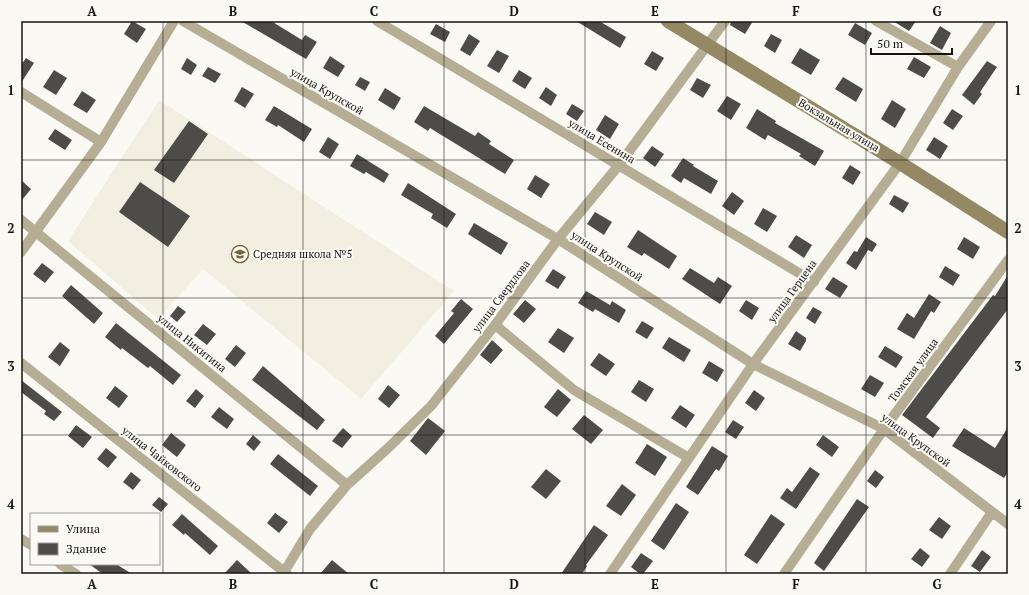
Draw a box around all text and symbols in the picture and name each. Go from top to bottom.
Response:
text: A [87,2,97,20]
text: B [229,2,237,20]
text: C [370,2,378,20]
text: D [509,2,519,20]
text: E [651,2,659,20]
text: F [792,2,800,20]
text: G [932,2,942,20]
scale bar [871,30,952,56]
text: 50 m [877,36,904,51]
street label: улица Крупской [287,64,366,118]
text: 1 [7,81,15,99]
text: 1 [1014,81,1022,99]
street label: Вокзальная улица [796,95,883,155]
street label: улица Есенина [565,115,638,167]
text: 2 [7,219,15,237]
text: 2 [1014,219,1022,237]
street label: улица Крупской [568,227,646,284]
school or university icon: Средняя школа №5 [230,244,250,264]
place label: Средняя школа №5 [253,247,352,261]
street label: улица Герцена [764,256,820,326]
street label: улица Свердлова [469,257,533,336]
street label: улица Никитина [154,310,230,375]
street label: Томская улица [885,335,941,405]
text: 3 [7,357,15,375]
text: 3 [1014,357,1022,375]
street label: улица Крупской [878,410,954,470]
street label: улица Чайковского [118,423,205,495]
text: 4 [7,495,15,513]
text: 4 [1014,495,1022,513]
legend [30,513,160,565]
text: Улица [66,521,100,536]
text: Здание [66,541,106,556]
text: A [87,575,97,593]
text: B [229,575,237,593]
text: C [370,575,378,593]
text: D [509,575,519,593]
text: E [651,575,659,593]
text: F [792,575,800,593]
text: G [932,575,942,593]

